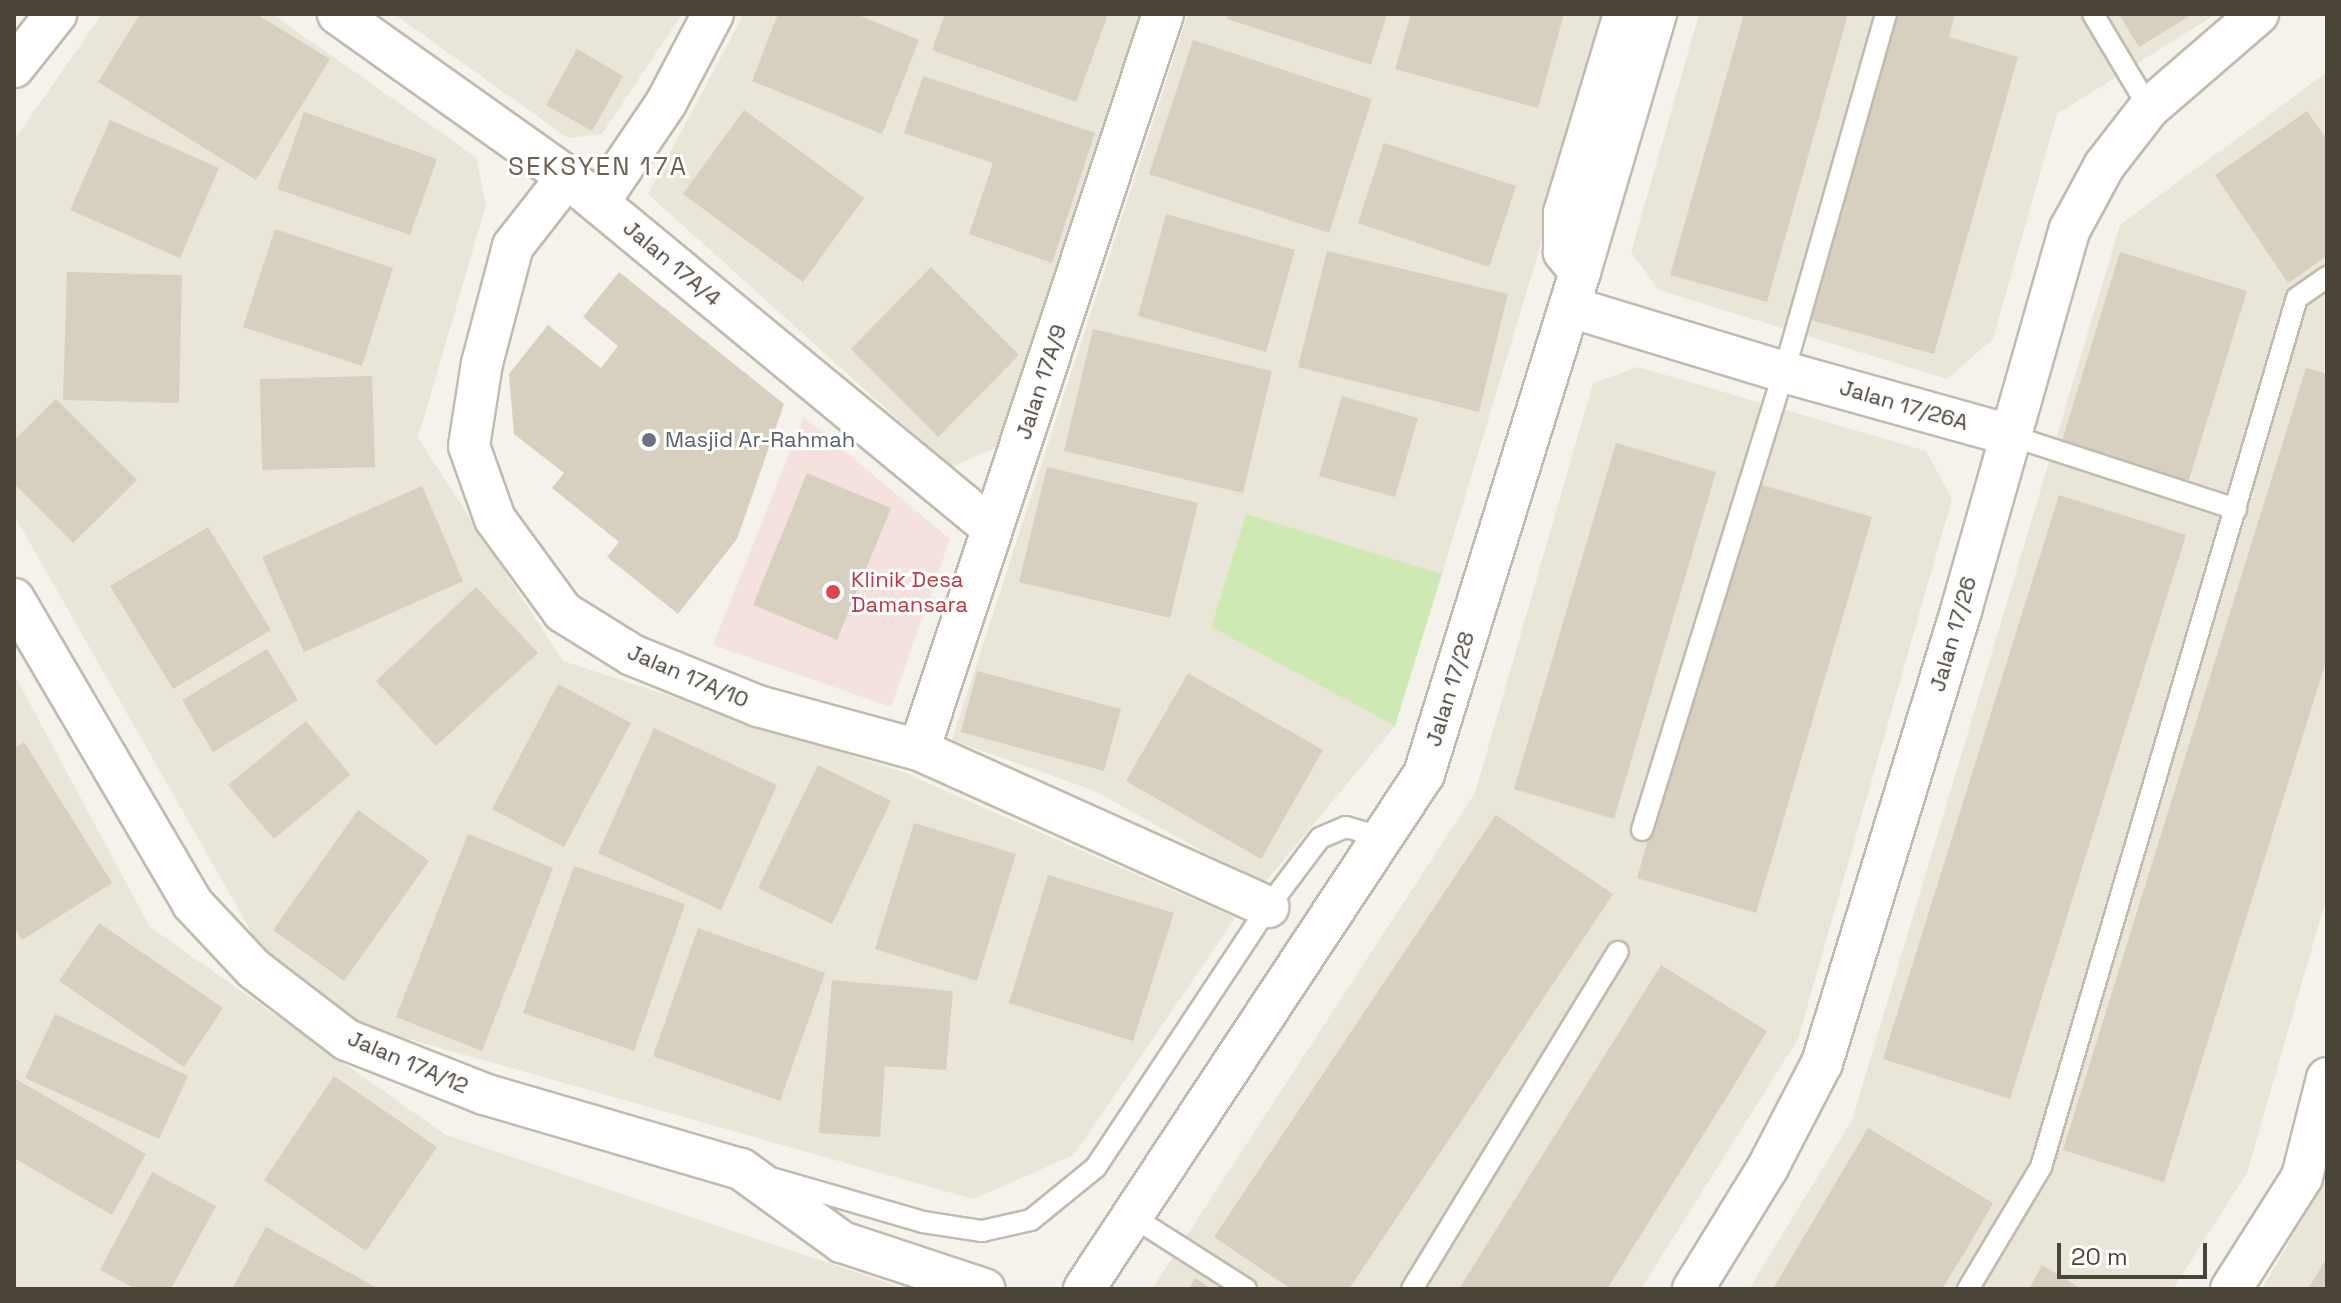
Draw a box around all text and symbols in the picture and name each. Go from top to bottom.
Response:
district label: SEKSYEN 17A [508,151,688,183]
street label: Jalan 17A/4 [618,214,726,312]
street label: Jalan 17A/9 [1010,321,1072,443]
street label: Jalan 17/26A [1837,374,1971,436]
place label: Masjid Ar-Rahmah [665,427,856,453]
marker: Masjid Ar-Rahmah [640,431,658,449]
place label: Klinik Desa Damansara [851,566,968,618]
street label: Jalan 17/26 [1924,573,1982,695]
marker: Klinik Desa Damansara [822,581,844,603]
street label: Jalan 17/28 [1420,628,1480,750]
street label: Jalan 17A/10 [623,639,753,713]
street label: Jalan 17A/12 [344,1025,472,1099]
scale bar [2061,1227,2211,1277]
text: 20 m [2071,1241,2128,1272]

